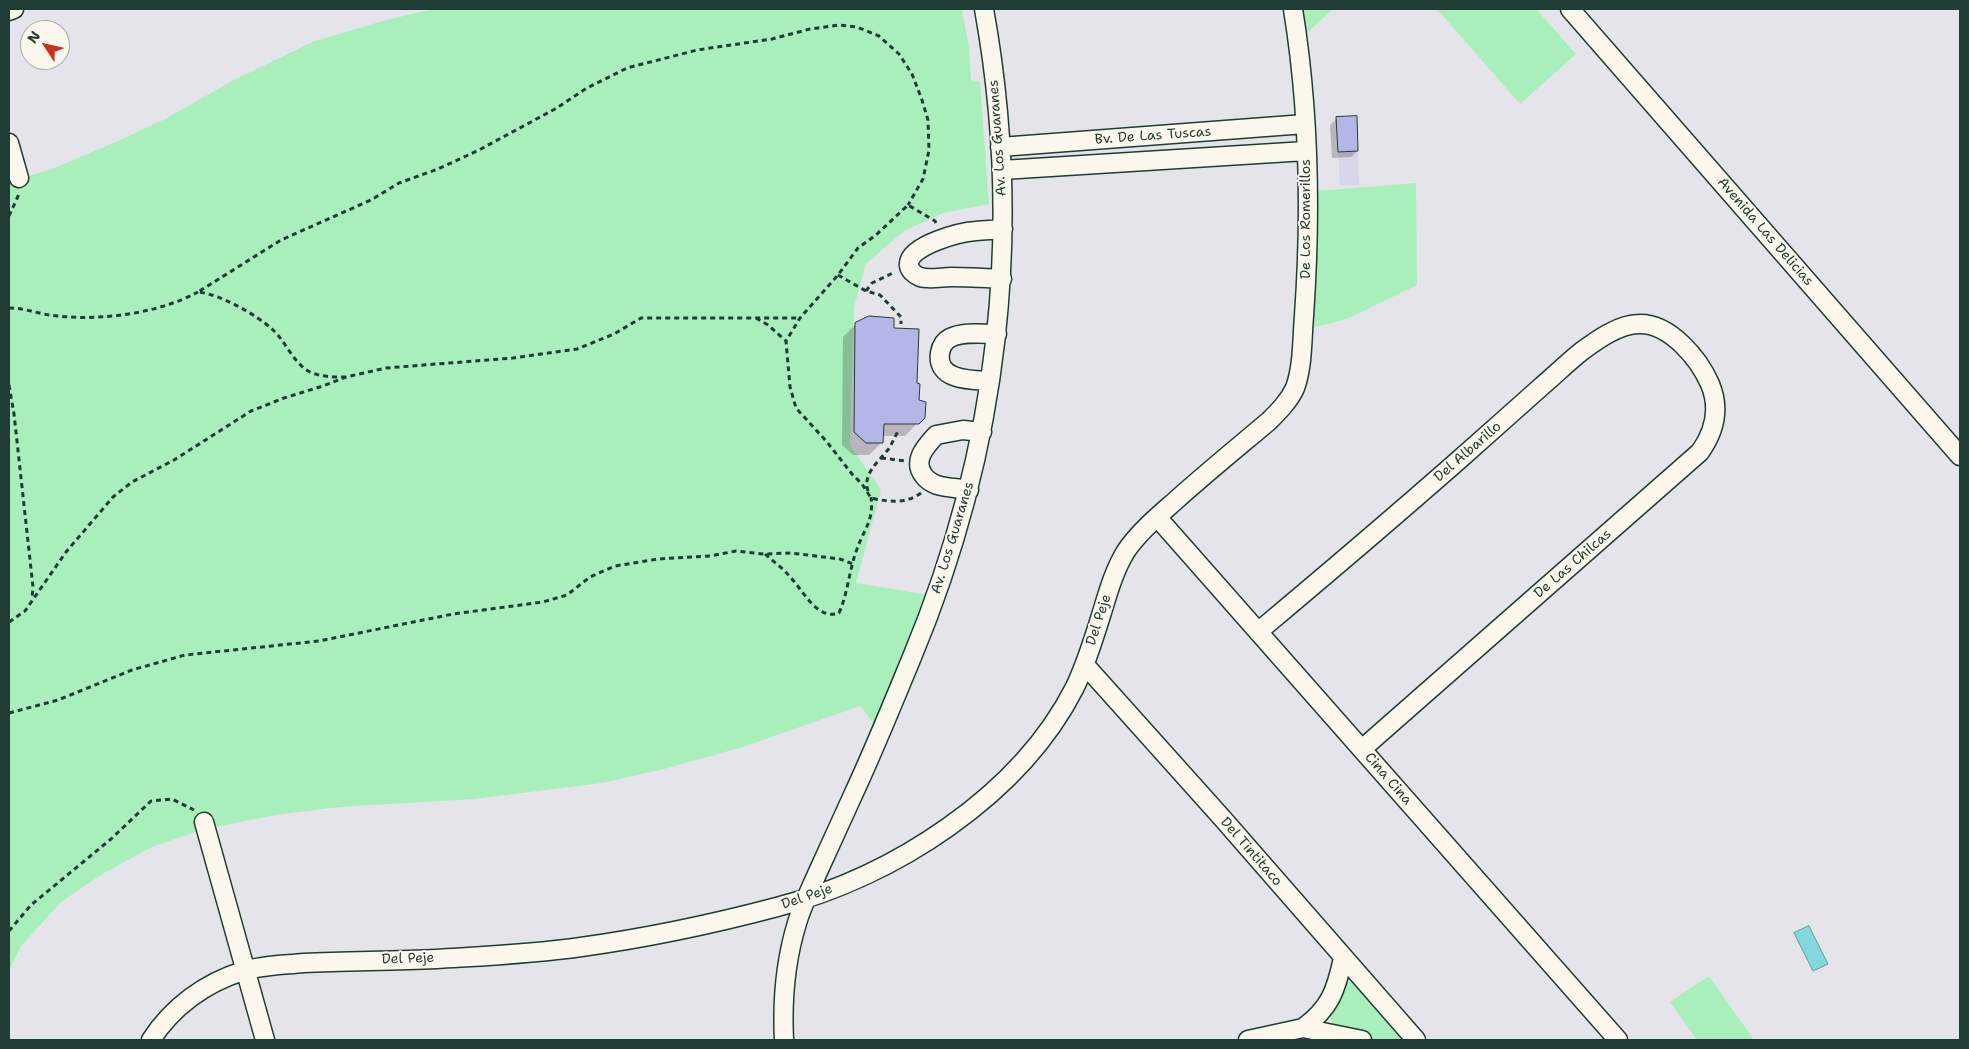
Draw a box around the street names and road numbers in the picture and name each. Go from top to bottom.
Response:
street label: Av. Los Guaranes [986,79,1010,197]
street label: Bv. De Las Tuscas [1094,124,1212,148]
street label: De Los Romerillos [1298,159,1314,279]
street label: Avenida Las Delicias [1713,174,1817,290]
street label: Del Albarillo [1431,418,1505,486]
street label: Av. Los Guaranes [928,480,978,596]
street label: De Las Chilcas [1531,526,1615,602]
street label: Del Peje [1083,592,1115,648]
street label: Cina Cina [1361,749,1415,809]
street label: Del Tintitaco [1217,814,1285,890]
street label: Del Peje [779,880,835,914]
street label: Del Peje [381,950,435,968]

